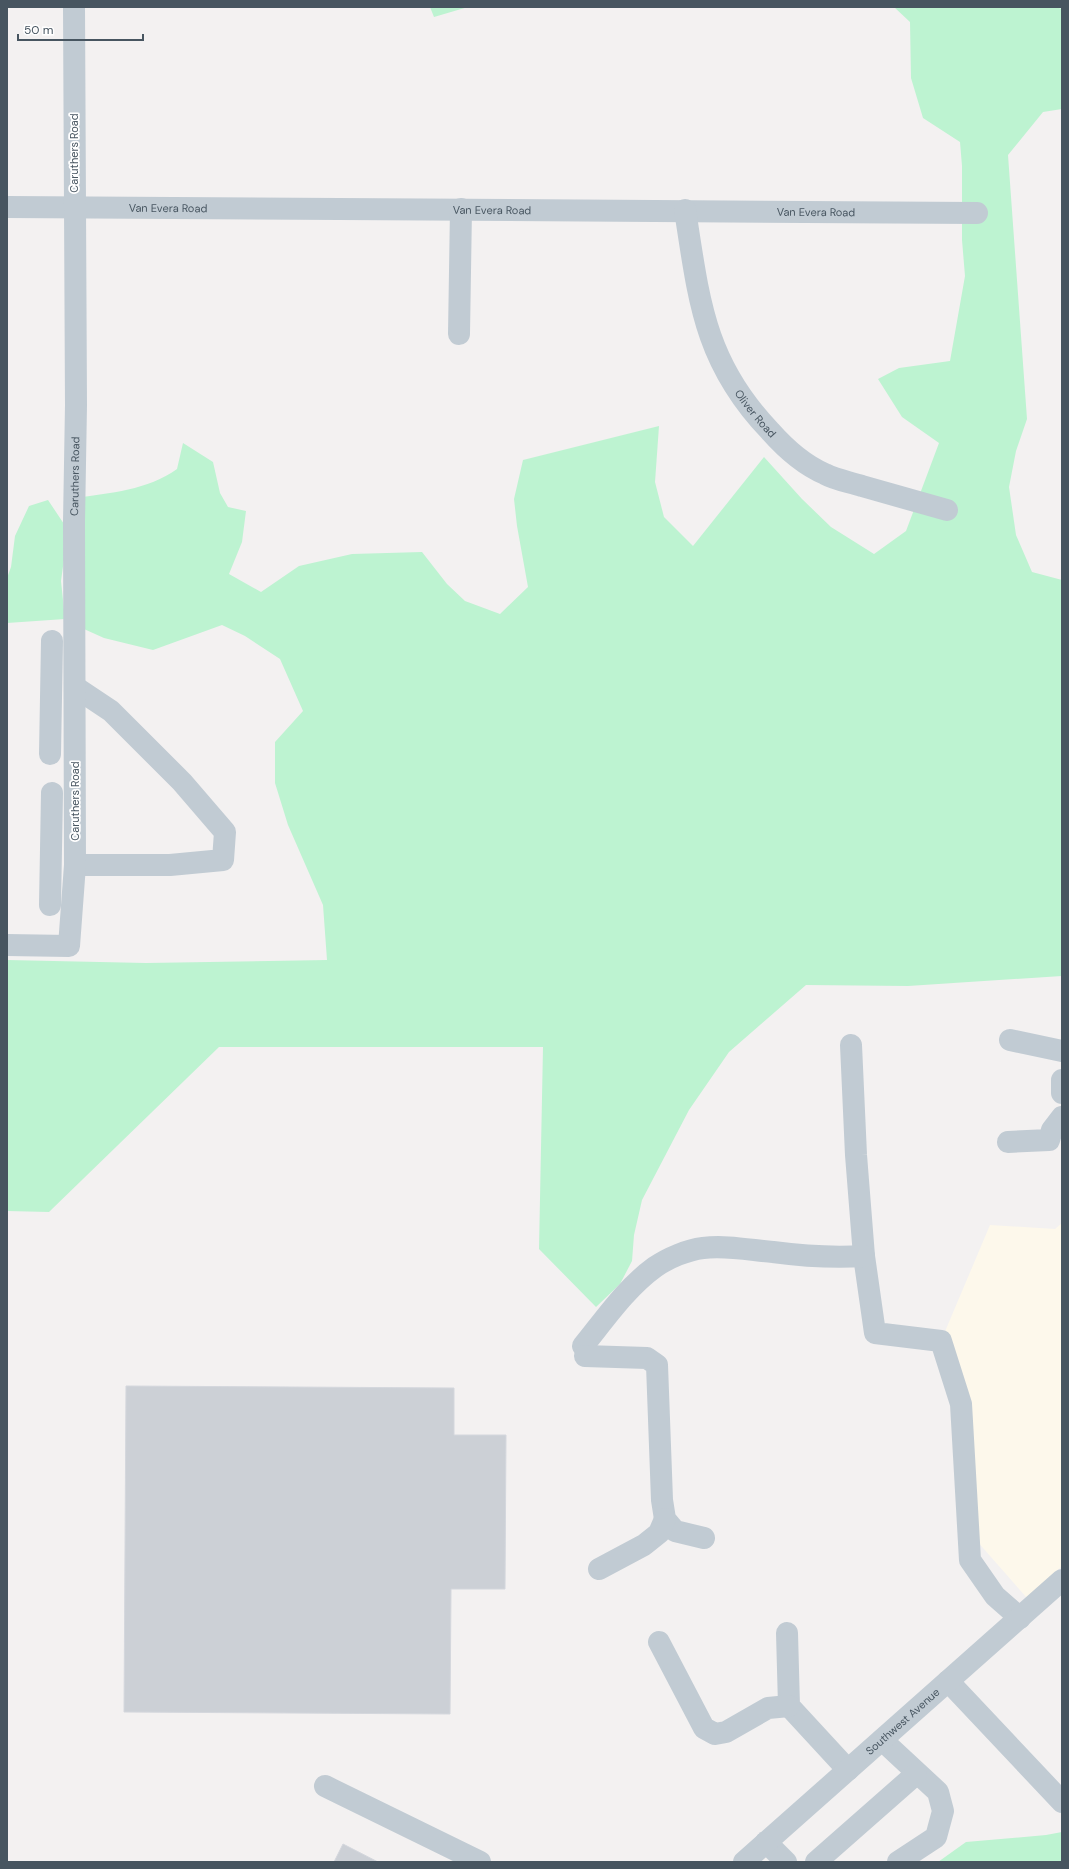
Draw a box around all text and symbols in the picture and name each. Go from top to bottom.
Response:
scale bar [18,16,143,42]
text: 50 m [24,22,53,38]
street label: Caruthers Road [67,113,81,193]
street label: Van Evera Road [129,201,207,215]
street label: Van Evera Road [453,203,531,217]
street label: Van Evera Road [777,205,855,219]
street label: Oliver Road [732,387,779,440]
street label: Caruthers Road [67,436,82,516]
street label: Caruthers Road [68,761,82,841]
street label: Southwest Avenue [863,1685,943,1758]

